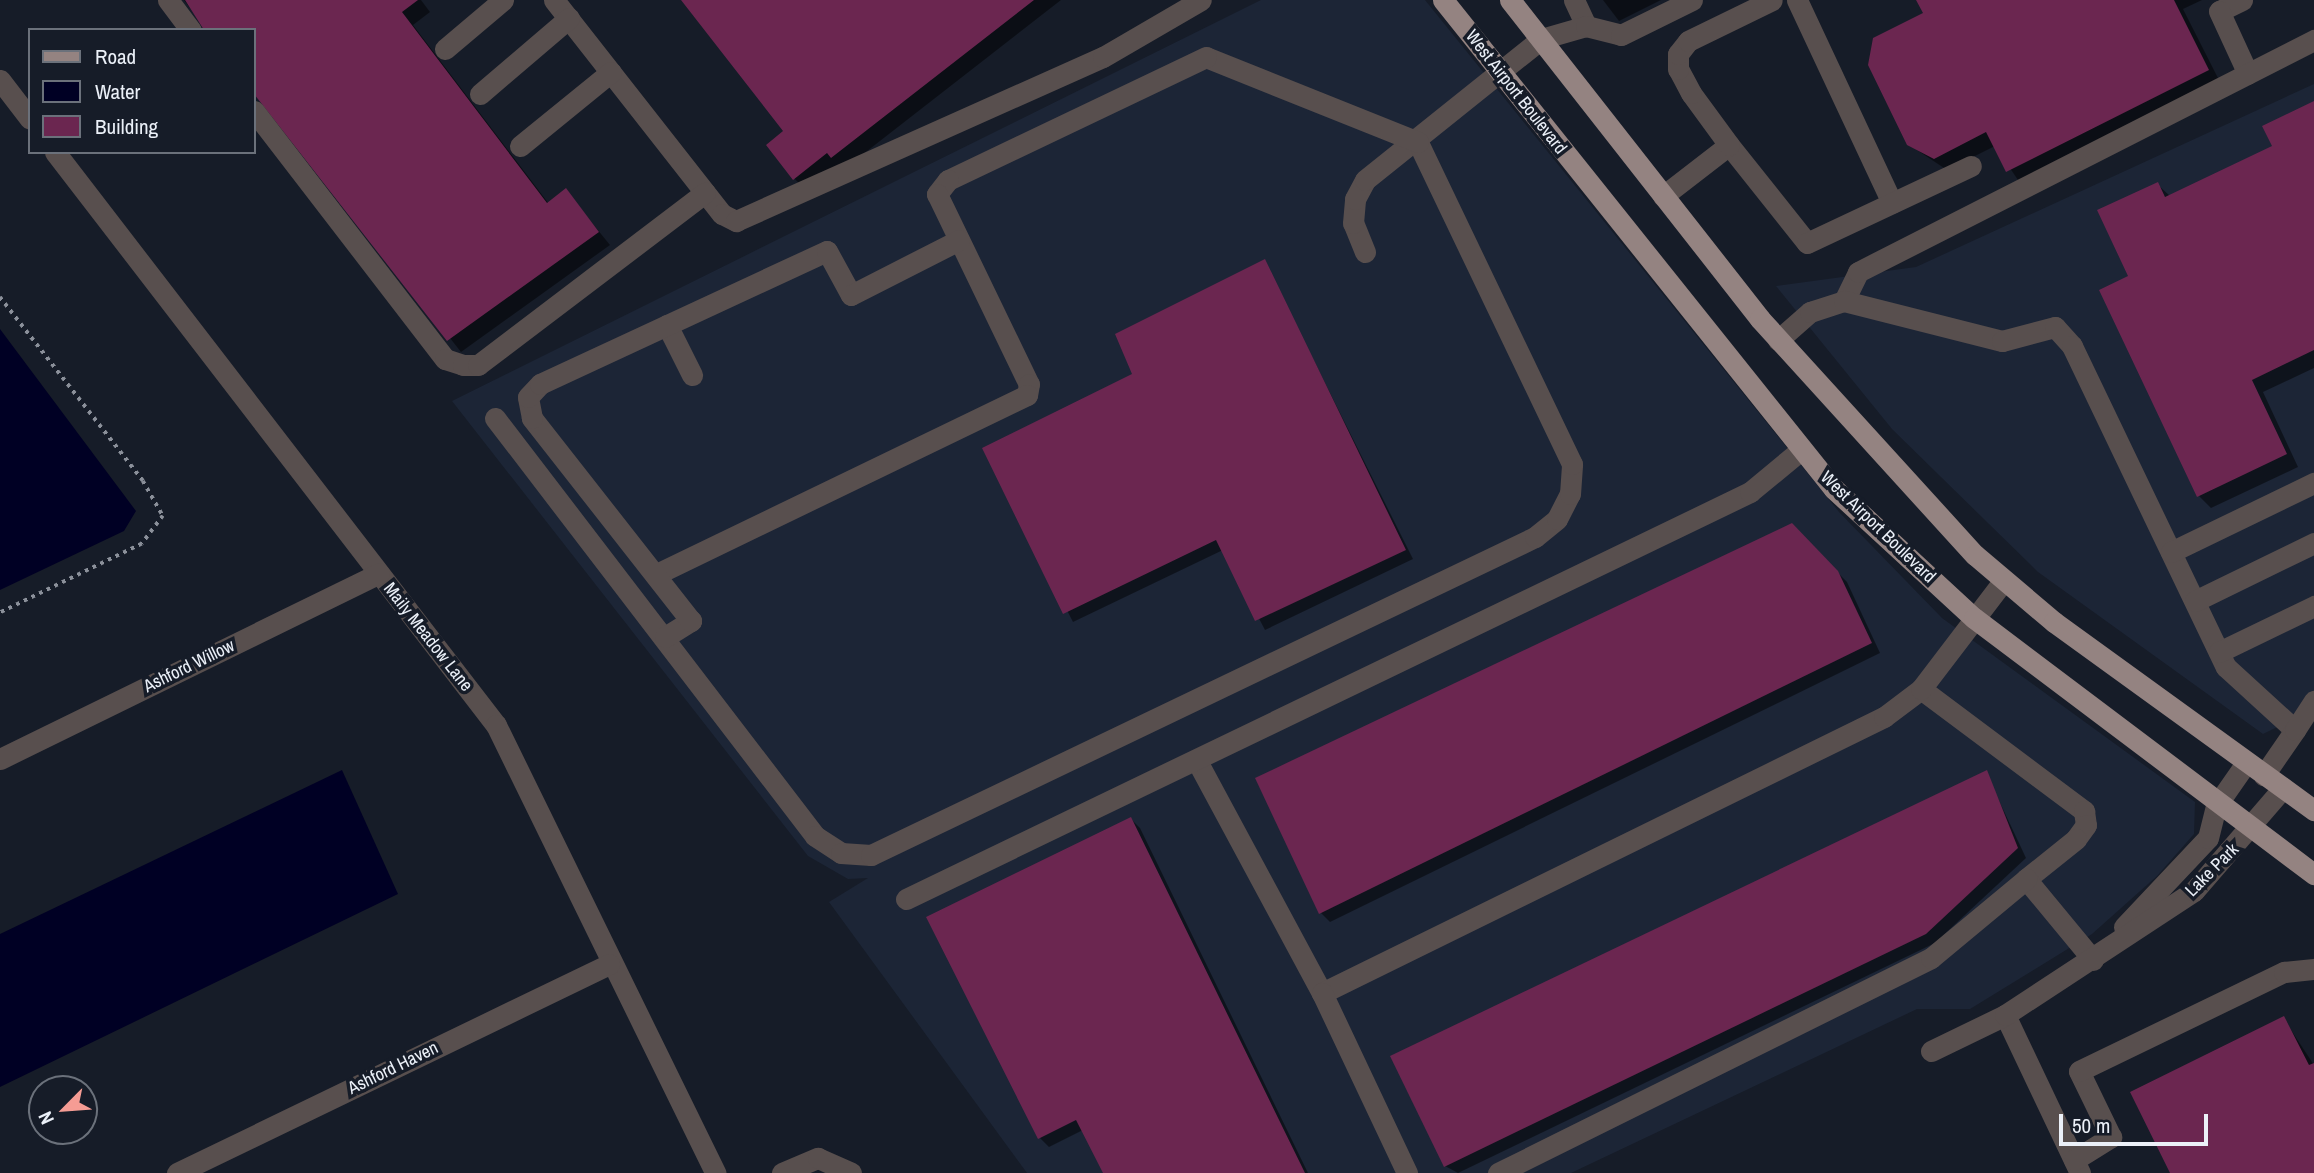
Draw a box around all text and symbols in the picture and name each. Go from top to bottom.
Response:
street label: West Airport Boulevard [1461,25,1571,159]
legend [28,28,256,154]
text: Road [95,42,136,71]
text: Water [95,77,140,106]
text: Building [95,112,158,141]
street label: West Airport Boulevard [1816,466,1940,588]
street label: Maily Meadow Lane [379,578,477,696]
street label: Ashford Willow [140,635,238,697]
street label: Lake Park [2181,839,2243,901]
street label: Ashford Haven [344,1037,442,1099]
north arrow [28,1075,98,1145]
scale bar [2062,1100,2211,1144]
text: N [32,1107,60,1129]
text: 50 m [2072,1111,2110,1140]

